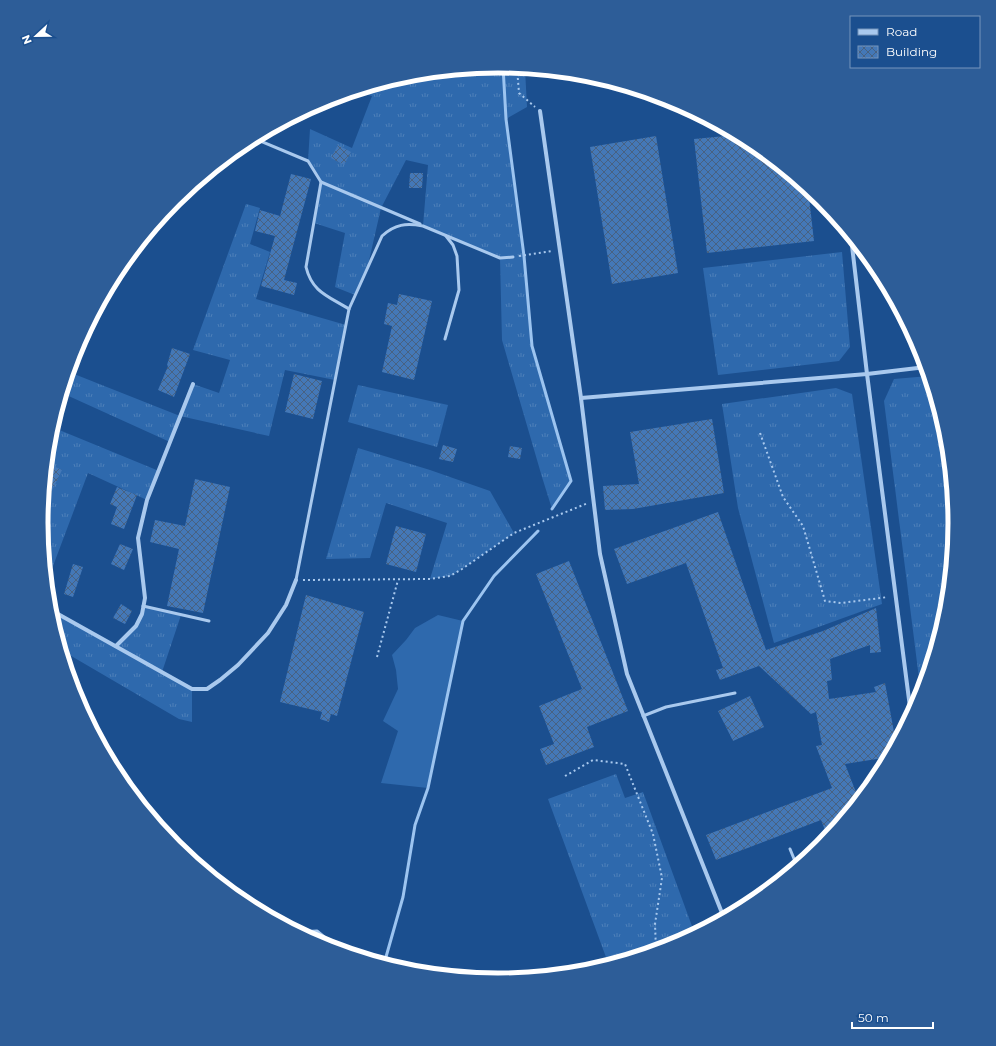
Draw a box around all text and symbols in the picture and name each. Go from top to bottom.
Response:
north arrow [16,16,56,56]
legend [850,16,980,68]
text: Road [886,24,917,39]
text: N [19,33,35,46]
text: Building [886,44,937,59]
scale bar [852,1004,933,1030]
text: 50 m [858,1010,889,1025]

